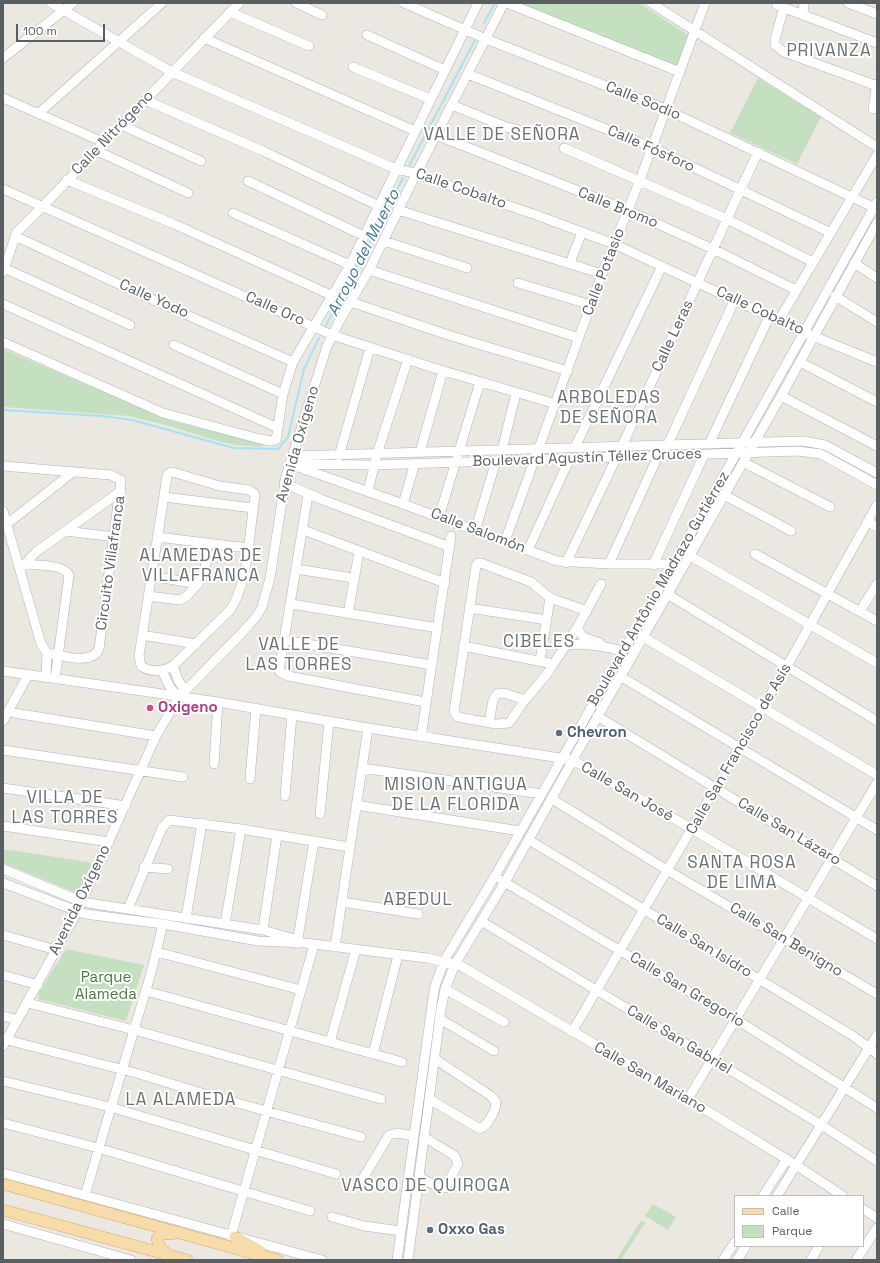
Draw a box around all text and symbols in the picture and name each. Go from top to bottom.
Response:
scale bar [18,16,107,42]
text: 100 m [23,23,57,39]
district label: PRIVANZA [786,41,872,61]
street label: Calle Sodio [603,78,683,124]
street label: Calle Nitrógeno [68,87,158,179]
street label: Calle Fósforo [605,122,697,176]
district label: VALLE DE SEÑORA [423,125,581,145]
street label: Calle Cobalto [413,165,509,213]
street label: Calle Bromo [575,184,661,232]
water label: Arroyo del Muerto [324,187,404,319]
street label: Calle Potasio [579,226,629,318]
street label: Calle Yodo [116,276,192,322]
street label: Calle Cobalto [713,283,807,339]
street label: Calle Oro [243,288,307,330]
street label: Calle Leras [649,297,697,375]
street label: Avenida Oxígeno [273,384,323,504]
district label: ARBOLEDAS DE SEÑORA [557,388,661,428]
street label: Boulevard Agustín Téllez Cruces [472,445,702,471]
street label: Boulevard Antônio Madrazo Gutiérrez [584,468,734,710]
street label: Circuito Villafranca [93,494,129,632]
street label: Calle Salomón [428,505,528,557]
district label: ALAMEDAS DE VILLAFRANCA [139,546,263,586]
district label: CIBELES [503,632,575,652]
district label: VALLE DE LAS TORRES [245,635,353,675]
street label: Calle San Francisco de Asís [683,660,795,838]
place label: Oxigeno [158,699,218,717]
marker: Oxigeno [145,703,155,713]
place label: Chevron [567,724,627,742]
marker: Chevron [554,728,564,738]
street label: Calle San José [578,758,676,826]
district label: MISION ANTIGUA DE LA FLORIDA [384,775,528,815]
district label: VILLA DE LAS TORRES [11,788,119,828]
street label: Calle San Lázaro [734,794,844,870]
street label: Avenida Oxígeno [46,842,114,958]
district label: SANTA ROSA DE LIMA [687,853,797,893]
district label: ABEDUL [383,890,453,910]
street label: Calle San Benigno [726,899,846,981]
street label: Calle San Isidro [653,910,755,982]
street label: Calle San Gregorio [626,949,748,1031]
park label: Parque Alameda [75,969,137,1004]
street label: Calle San Gabriel [623,1002,735,1078]
street label: Calle San Mariano [590,1038,710,1118]
district label: LA ALAMEDA [125,1090,237,1110]
district label: VASCO DE QUIROGA [341,1176,511,1196]
legend [734,1195,864,1247]
text: Calle [772,1203,800,1219]
place label: Oxxo Gas [438,1221,505,1239]
text: Parque [772,1223,812,1239]
marker: Oxxo Gas [425,1225,435,1235]

